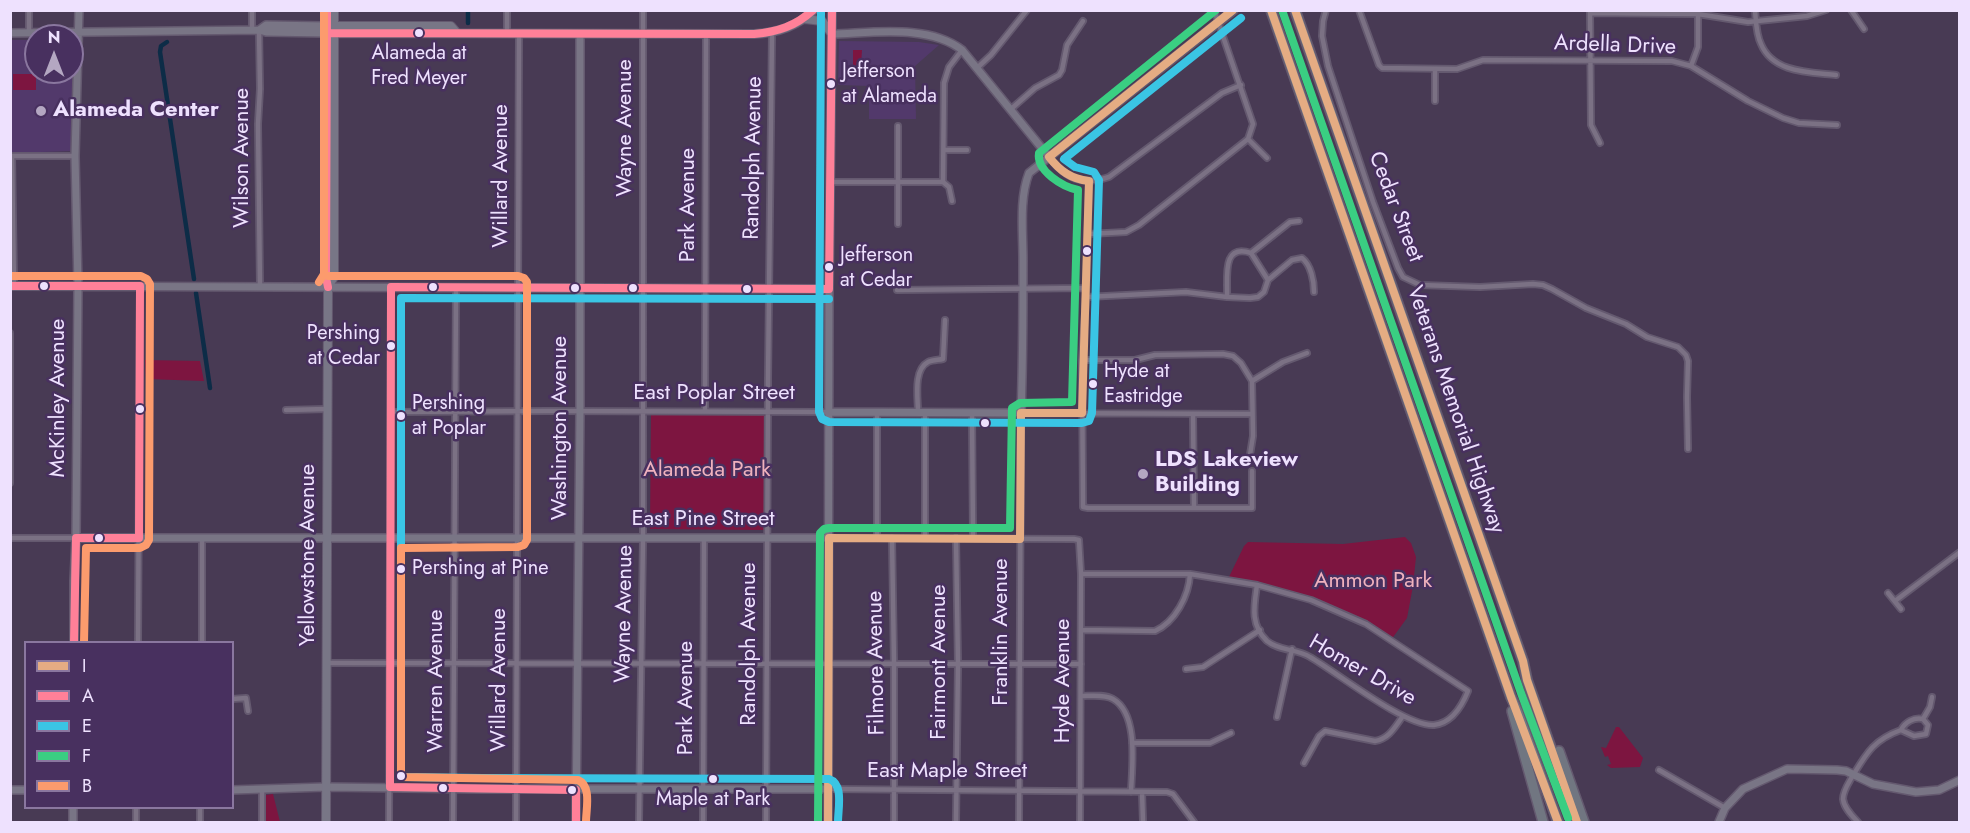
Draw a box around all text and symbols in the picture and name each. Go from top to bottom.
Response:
north arrow [24,24,84,84]
text: N [48,26,60,49]
marker: Alameda at Fred Meyer [413,27,425,39]
street label: Ardella Drive [1554,31,1676,61]
place label: Alameda at Fred Meyer [371,42,467,89]
street label: Wayne Avenue [613,59,639,197]
place label: Jefferson at Alameda [842,60,937,107]
street label: Randolph Avenue [739,76,769,240]
marker: Jefferson at Alameda [825,78,837,90]
street label: Wilson Avenue [230,88,256,228]
place label: Alameda Center [53,98,219,124]
marker: Alameda Center [34,104,48,118]
street label: Willard Avenue [489,104,515,248]
street label: Park Avenue [676,148,702,262]
street label: Cedar Street [1362,148,1428,266]
place label: Jefferson at Cedar [840,244,913,291]
unlabelled marker [1081,245,1093,257]
marker: Jefferson at Cedar [823,261,835,273]
unlabelled marker [38,280,50,292]
unlabelled marker [427,281,439,293]
unlabelled marker [569,282,581,294]
unlabelled marker [627,282,639,294]
unlabelled marker [741,283,753,295]
street label: Veterans Memorial Highway [1400,283,1510,537]
street label: McKinley Avenue [46,319,72,477]
place label: Pershing at Cedar [307,322,380,369]
street label: Washington Avenue [548,336,574,520]
marker: Pershing at Cedar [385,340,397,352]
place label: Hyde at Eastridge [1104,360,1183,407]
marker: Hyde at Eastridge [1087,378,1099,390]
street label: East Poplar Street [633,381,795,407]
place label: Pershing at Poplar [412,392,486,439]
unlabelled marker [134,403,146,415]
marker: Pershing at Poplar [395,410,407,422]
unlabelled marker [979,417,991,429]
place label: LDS Lakeview Building [1155,448,1298,500]
park label: Alameda Park [643,458,771,484]
street label: Yellowstone Avenue [296,464,322,646]
marker: LDS Lakeview Building [1136,467,1150,481]
street label: East Pine Street [631,507,775,533]
unlabelled marker [93,532,105,544]
street label: Wayne Avenue [611,545,639,683]
place label: Pershing at Pine [412,557,549,581]
street label: Franklin Avenue [989,558,1015,706]
street label: Randolph Avenue [737,562,763,726]
marker: Pershing at Pine [395,563,407,575]
park label: Ammon Park [1314,569,1432,595]
street label: Fairmont Avenue [927,584,953,740]
street label: Filmore Avenue [863,590,891,736]
street label: Willard Avenue [487,608,513,752]
street label: Warren Avenue [424,610,450,752]
street label: Hyde Avenue [1051,619,1077,743]
street label: Homer Drive [1304,630,1420,712]
legend [24,641,234,809]
street label: Park Avenue [674,641,700,755]
text: I [82,653,86,679]
text: A [82,683,94,709]
text: E [82,713,92,739]
text: F [82,743,91,769]
street label: East Maple Street [867,759,1027,785]
unlabelled marker [395,770,407,782]
text: B [82,773,92,799]
marker: Maple at Park [707,773,719,785]
unlabelled marker [437,782,449,794]
unlabelled marker [566,784,578,796]
place label: Maple at Park [656,788,770,812]

